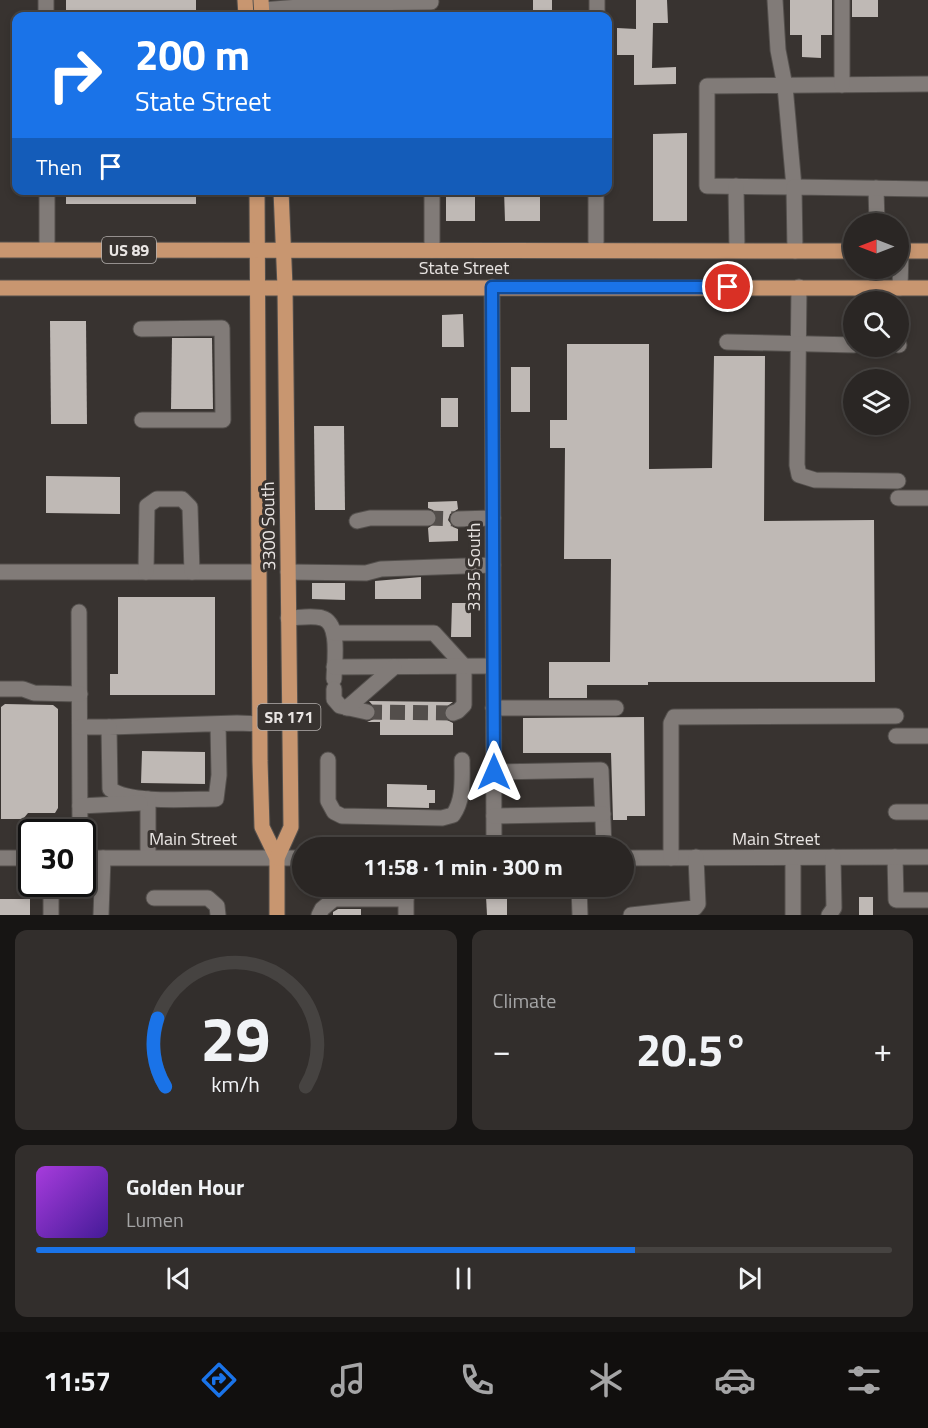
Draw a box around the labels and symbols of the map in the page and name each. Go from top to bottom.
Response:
north arrow [843,213,909,279]
road number: US 89 [102,237,156,263]
street label: State Street [419,254,510,281]
pin [702,261,753,312]
street label: 3300 South [254,481,282,571]
street label: 3335 South [460,522,487,612]
road number: SR 171 [258,704,320,730]
position arrow [462,740,526,804]
speed limit sign: 30 [18,819,96,897]
street label: Main Street [149,825,238,852]
street label: Main Street [732,825,821,852]

